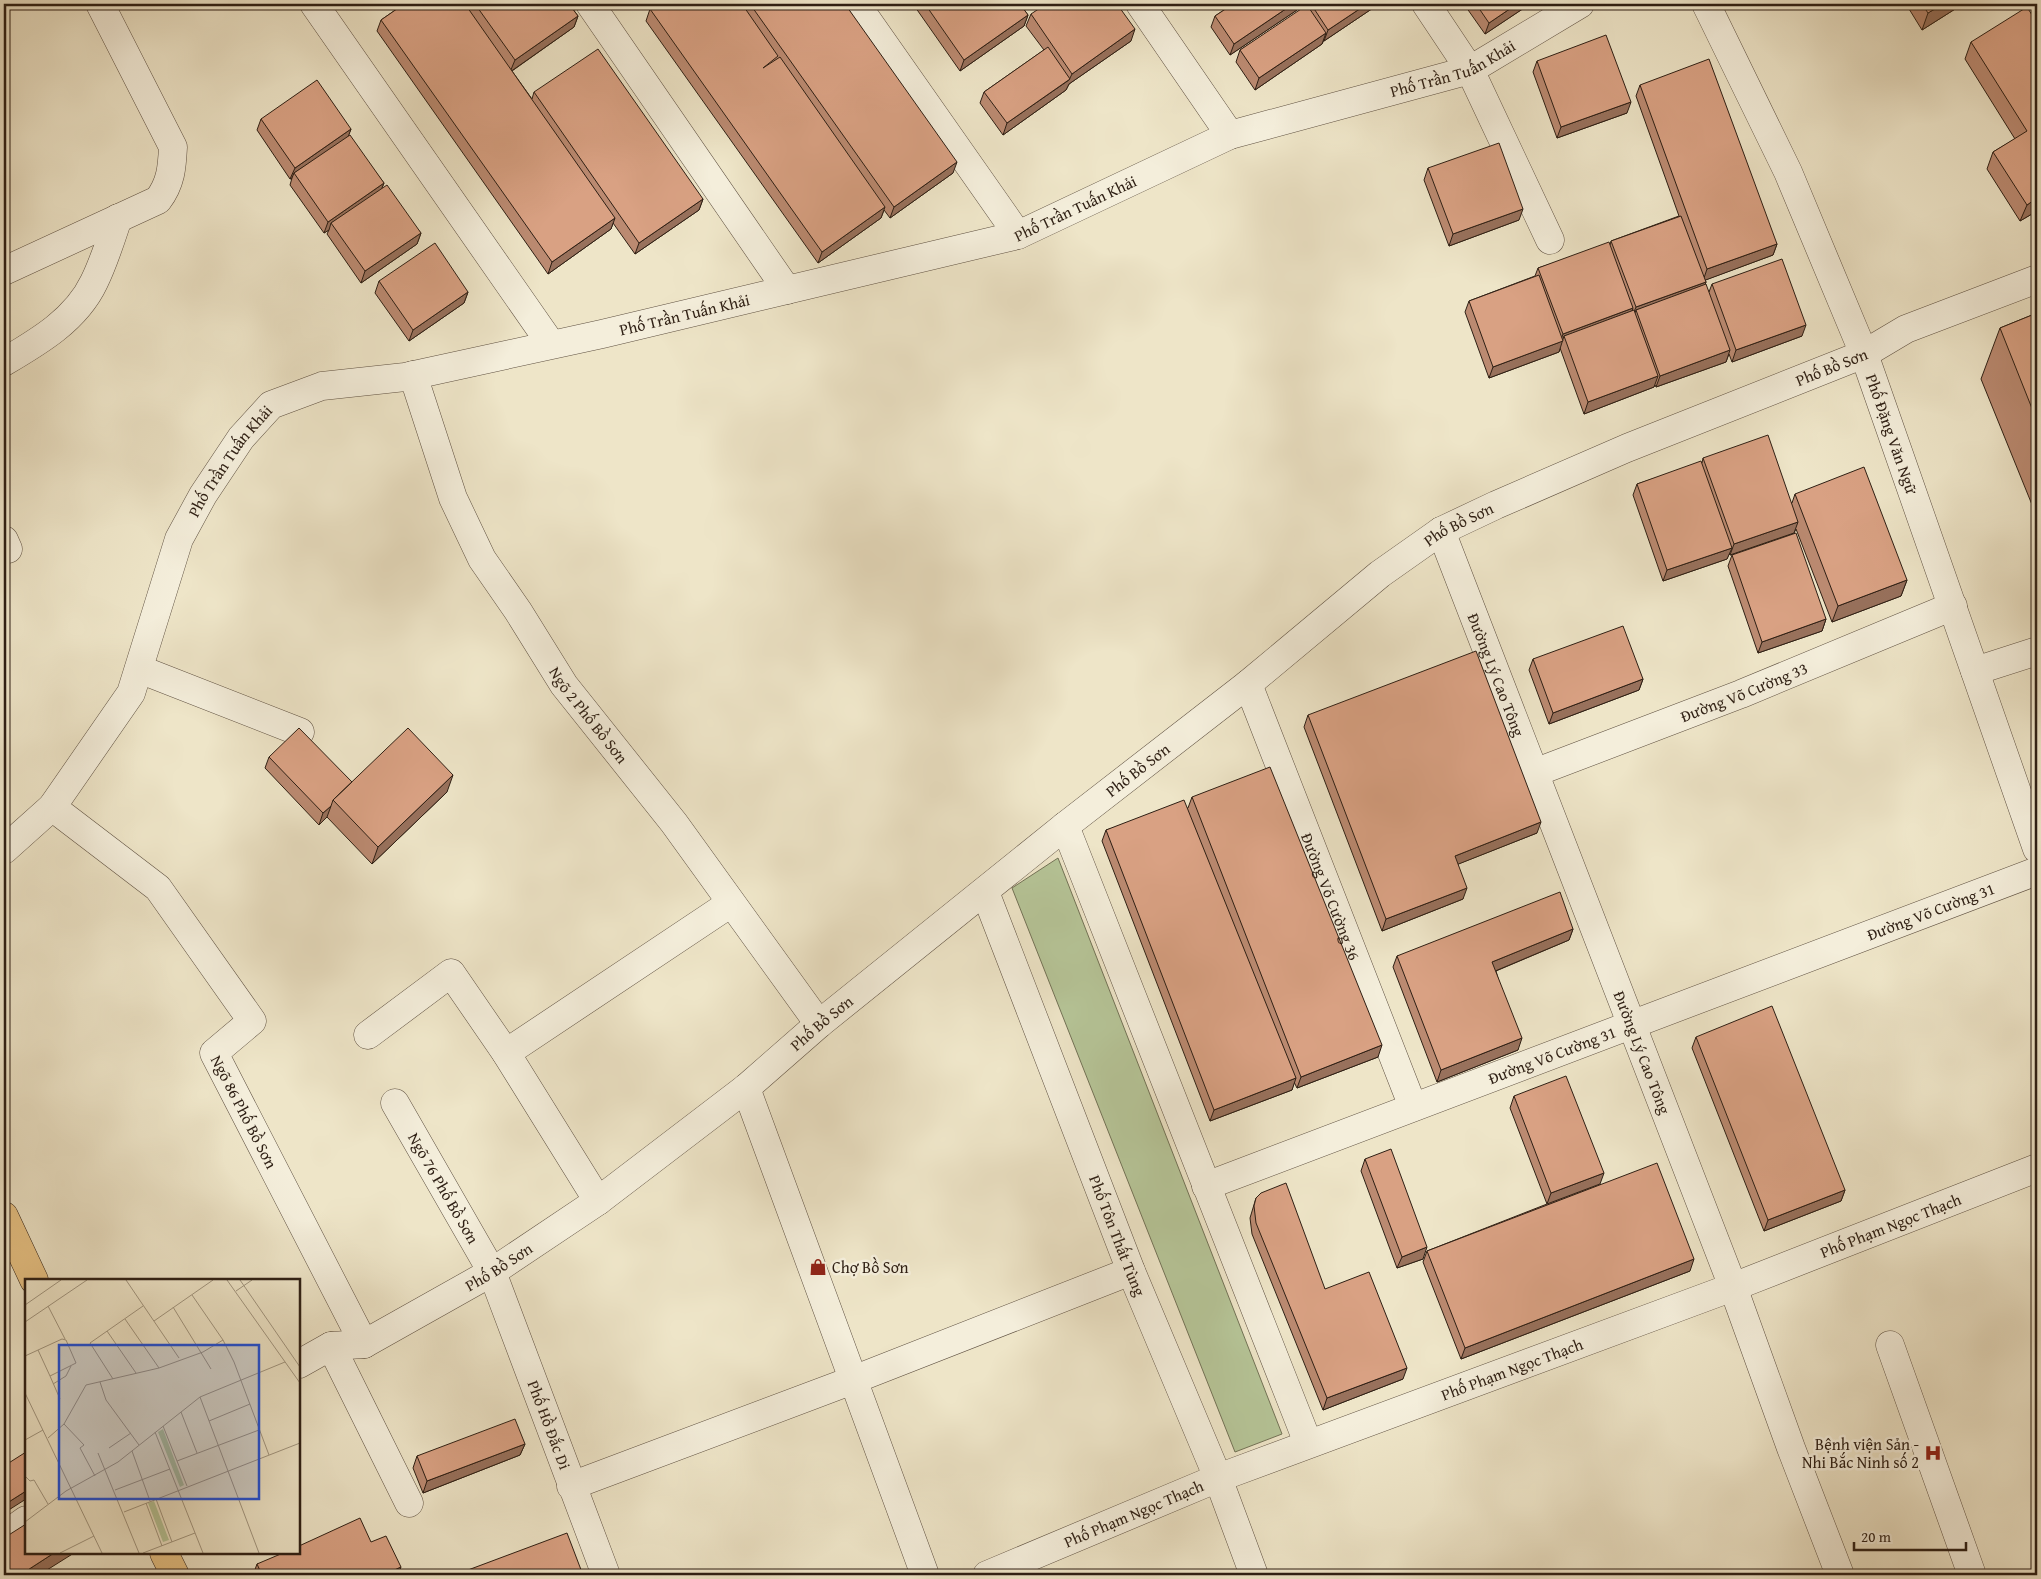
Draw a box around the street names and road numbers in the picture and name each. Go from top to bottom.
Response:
street label: Phố Trần Tuấn Khải [1387,33,1520,103]
street label: Phố Trần Tuấn Khải [1010,169,1141,247]
street label: Phố Trần Tuấn Khải [617,287,753,341]
street label: Phố Bồ Sơn [1792,342,1871,392]
street label: Phố Đặng Văn Ngữ [1860,371,1924,498]
street label: Phố Trần Tuấn Khải [181,399,278,521]
street label: Phố Bồ Sơn [1418,496,1497,552]
street label: Đường Lý Cao Tông [1462,609,1531,740]
street label: Đường Võ Cường 33 [1677,656,1811,728]
street label: Ngõ 2 Phố Bồ Sơn [543,662,634,769]
street label: Phố Bồ Sơn [1100,737,1175,802]
street label: Đường Võ Cường 36 [1295,829,1367,964]
street label: Đường Võ Cường 31 [1863,876,1998,946]
street label: Đường Lý Cao Tông [1608,987,1677,1118]
street label: Phố Bồ Sơn [784,989,858,1056]
street label: Đường Võ Cường 31 [1485,1020,1619,1090]
street label: Ngõ 86 Phố Bồ Sơn [205,1051,284,1173]
street label: Ngõ 76 Phố Bồ Sơn [402,1128,485,1248]
street label: Phố Tôn Thất Tùng [1083,1171,1152,1300]
street label: Phố Phạm Ngọc Thạch [1816,1187,1965,1264]
street label: Phố Bồ Sơn [460,1236,537,1297]
street label: Phố Phạm Ngọc Thạch [1438,1332,1586,1406]
street label: Phố Hồ Đắc Di [522,1377,577,1473]
street label: Phố Phạm Ngọc Thạch [1060,1473,1207,1553]

